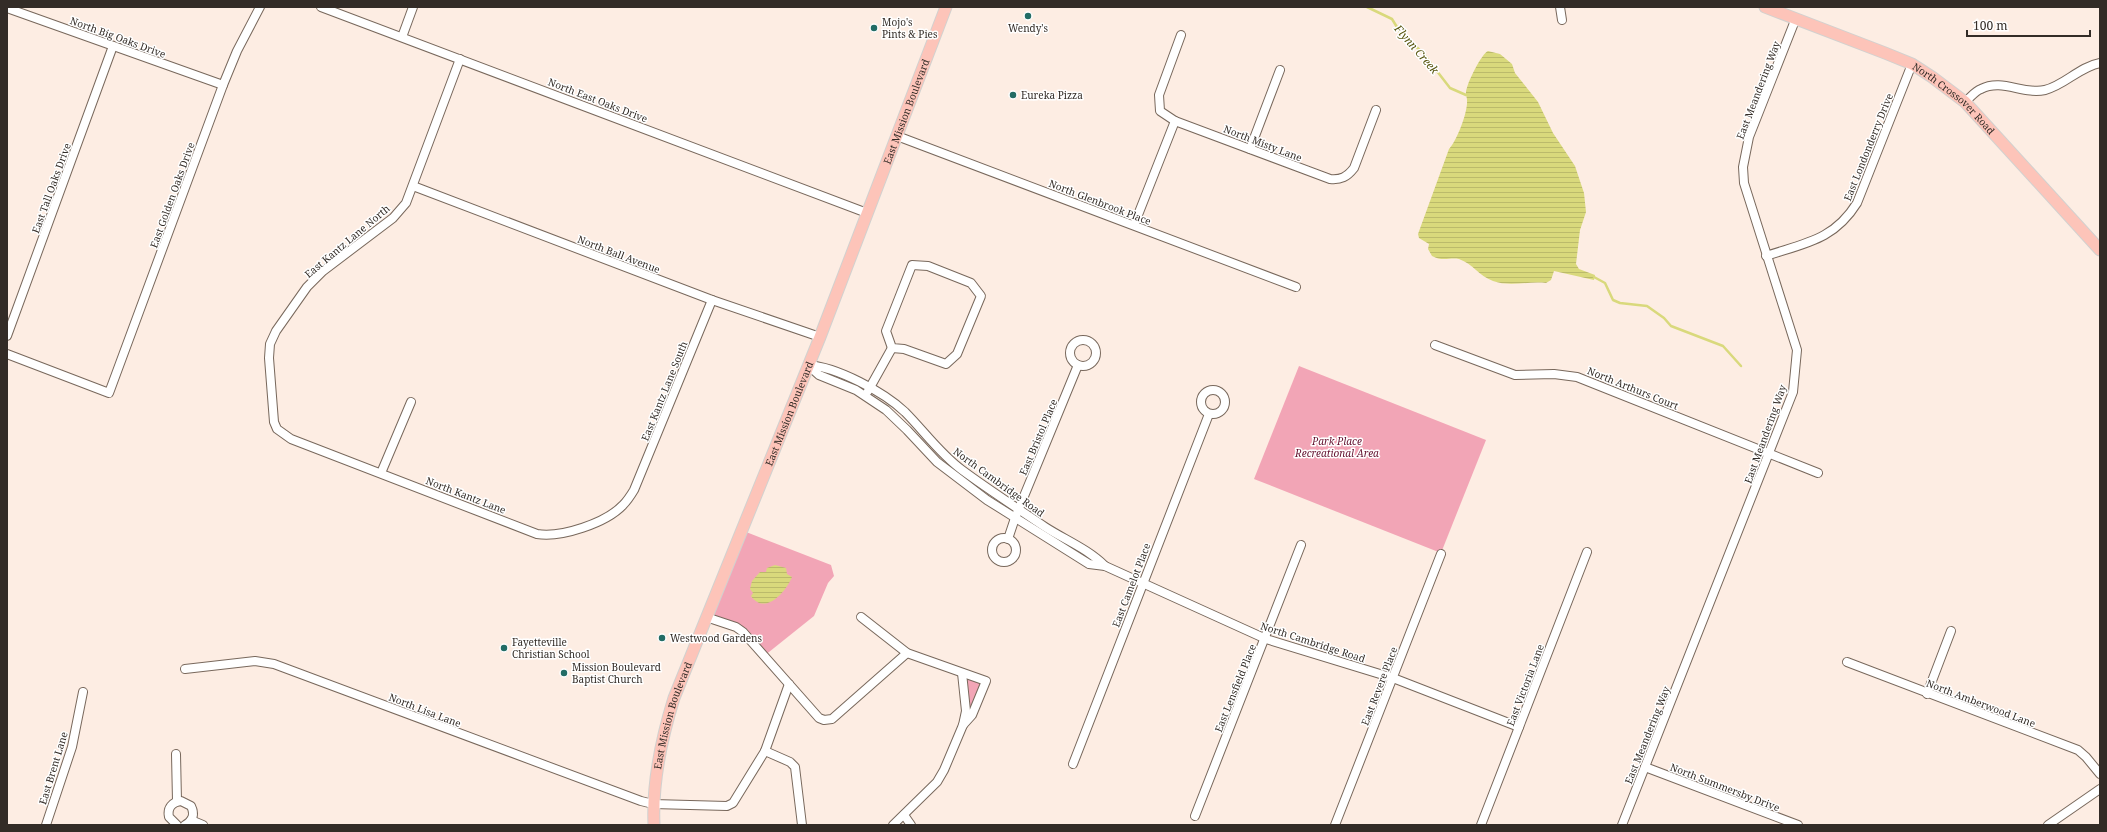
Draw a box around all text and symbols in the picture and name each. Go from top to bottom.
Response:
marker: Wendy's [1023,11,1033,21]
scale bar [1967,12,2090,38]
street label: North Big Oaks Drive [68,13,168,61]
place label: Mojo's Pints & Pies [882,15,938,41]
text: 100 m [1973,17,2008,34]
water label: Flynn Creek [1391,20,1443,77]
place label: Wendy's [1008,21,1049,35]
marker: Mojo's Pints & Pies [869,23,879,33]
street label: East Meandering Way [1733,39,1783,141]
street label: East Mission Boulevard [880,57,933,166]
street label: North Crossover Road [1910,59,1998,137]
street label: North East Oaks Drive [546,75,650,125]
place label: Eureka Pizza [1021,88,1083,102]
marker: Eureka Pizza [1008,90,1018,100]
street label: East Londonderry Drive [1840,91,1896,203]
street label: North Misty Lane [1222,122,1304,164]
street label: East Golden Oaks Drive [146,140,198,250]
street label: East Tall Oaks Drive [28,141,74,235]
street label: North Glenbrook Place [1047,176,1153,228]
street label: East Kantz Lane North [301,201,393,281]
street label: North Ball Avenue [576,232,662,276]
street label: East Kantz Lane South [638,338,691,443]
street label: East Mission Boulevard [762,359,816,468]
street label: North Arthurs Court [1585,363,1681,413]
street label: East Meandering Way [1741,382,1789,485]
street label: East Bristol Place [1016,397,1060,477]
park label: Park Place Recreational Area [1294,434,1379,460]
street label: North Cambridge Road [951,444,1047,520]
street label: North Kantz Lane [424,473,508,517]
street label: East Camelot Place [1109,541,1153,629]
street label: North Cambridge Road [1259,618,1367,666]
place label: Westwood Gardens [670,631,763,645]
marker: Westwood Gardens [657,633,667,643]
place label: Fayetteville Christian School [512,635,590,661]
street label: East Lensfield Place [1211,642,1259,734]
street label: East Victoria Lane [1503,642,1547,728]
marker: Fayetteville Christian School [499,643,509,653]
street label: East Revere Place [1358,645,1400,727]
place label: Mission Boulevard Baptist Church [572,660,661,686]
street label: East Mission Boulevard [650,660,695,770]
marker: Mission Boulevard Baptist Church [559,668,569,678]
street label: North Amberwood Lane [1924,676,2038,730]
street label: East Meandering Way [1621,684,1673,786]
street label: North Lisa Lane [387,690,463,730]
street label: East Brent Lane [35,730,71,806]
street label: North Summersby Drive [1668,760,1782,814]

